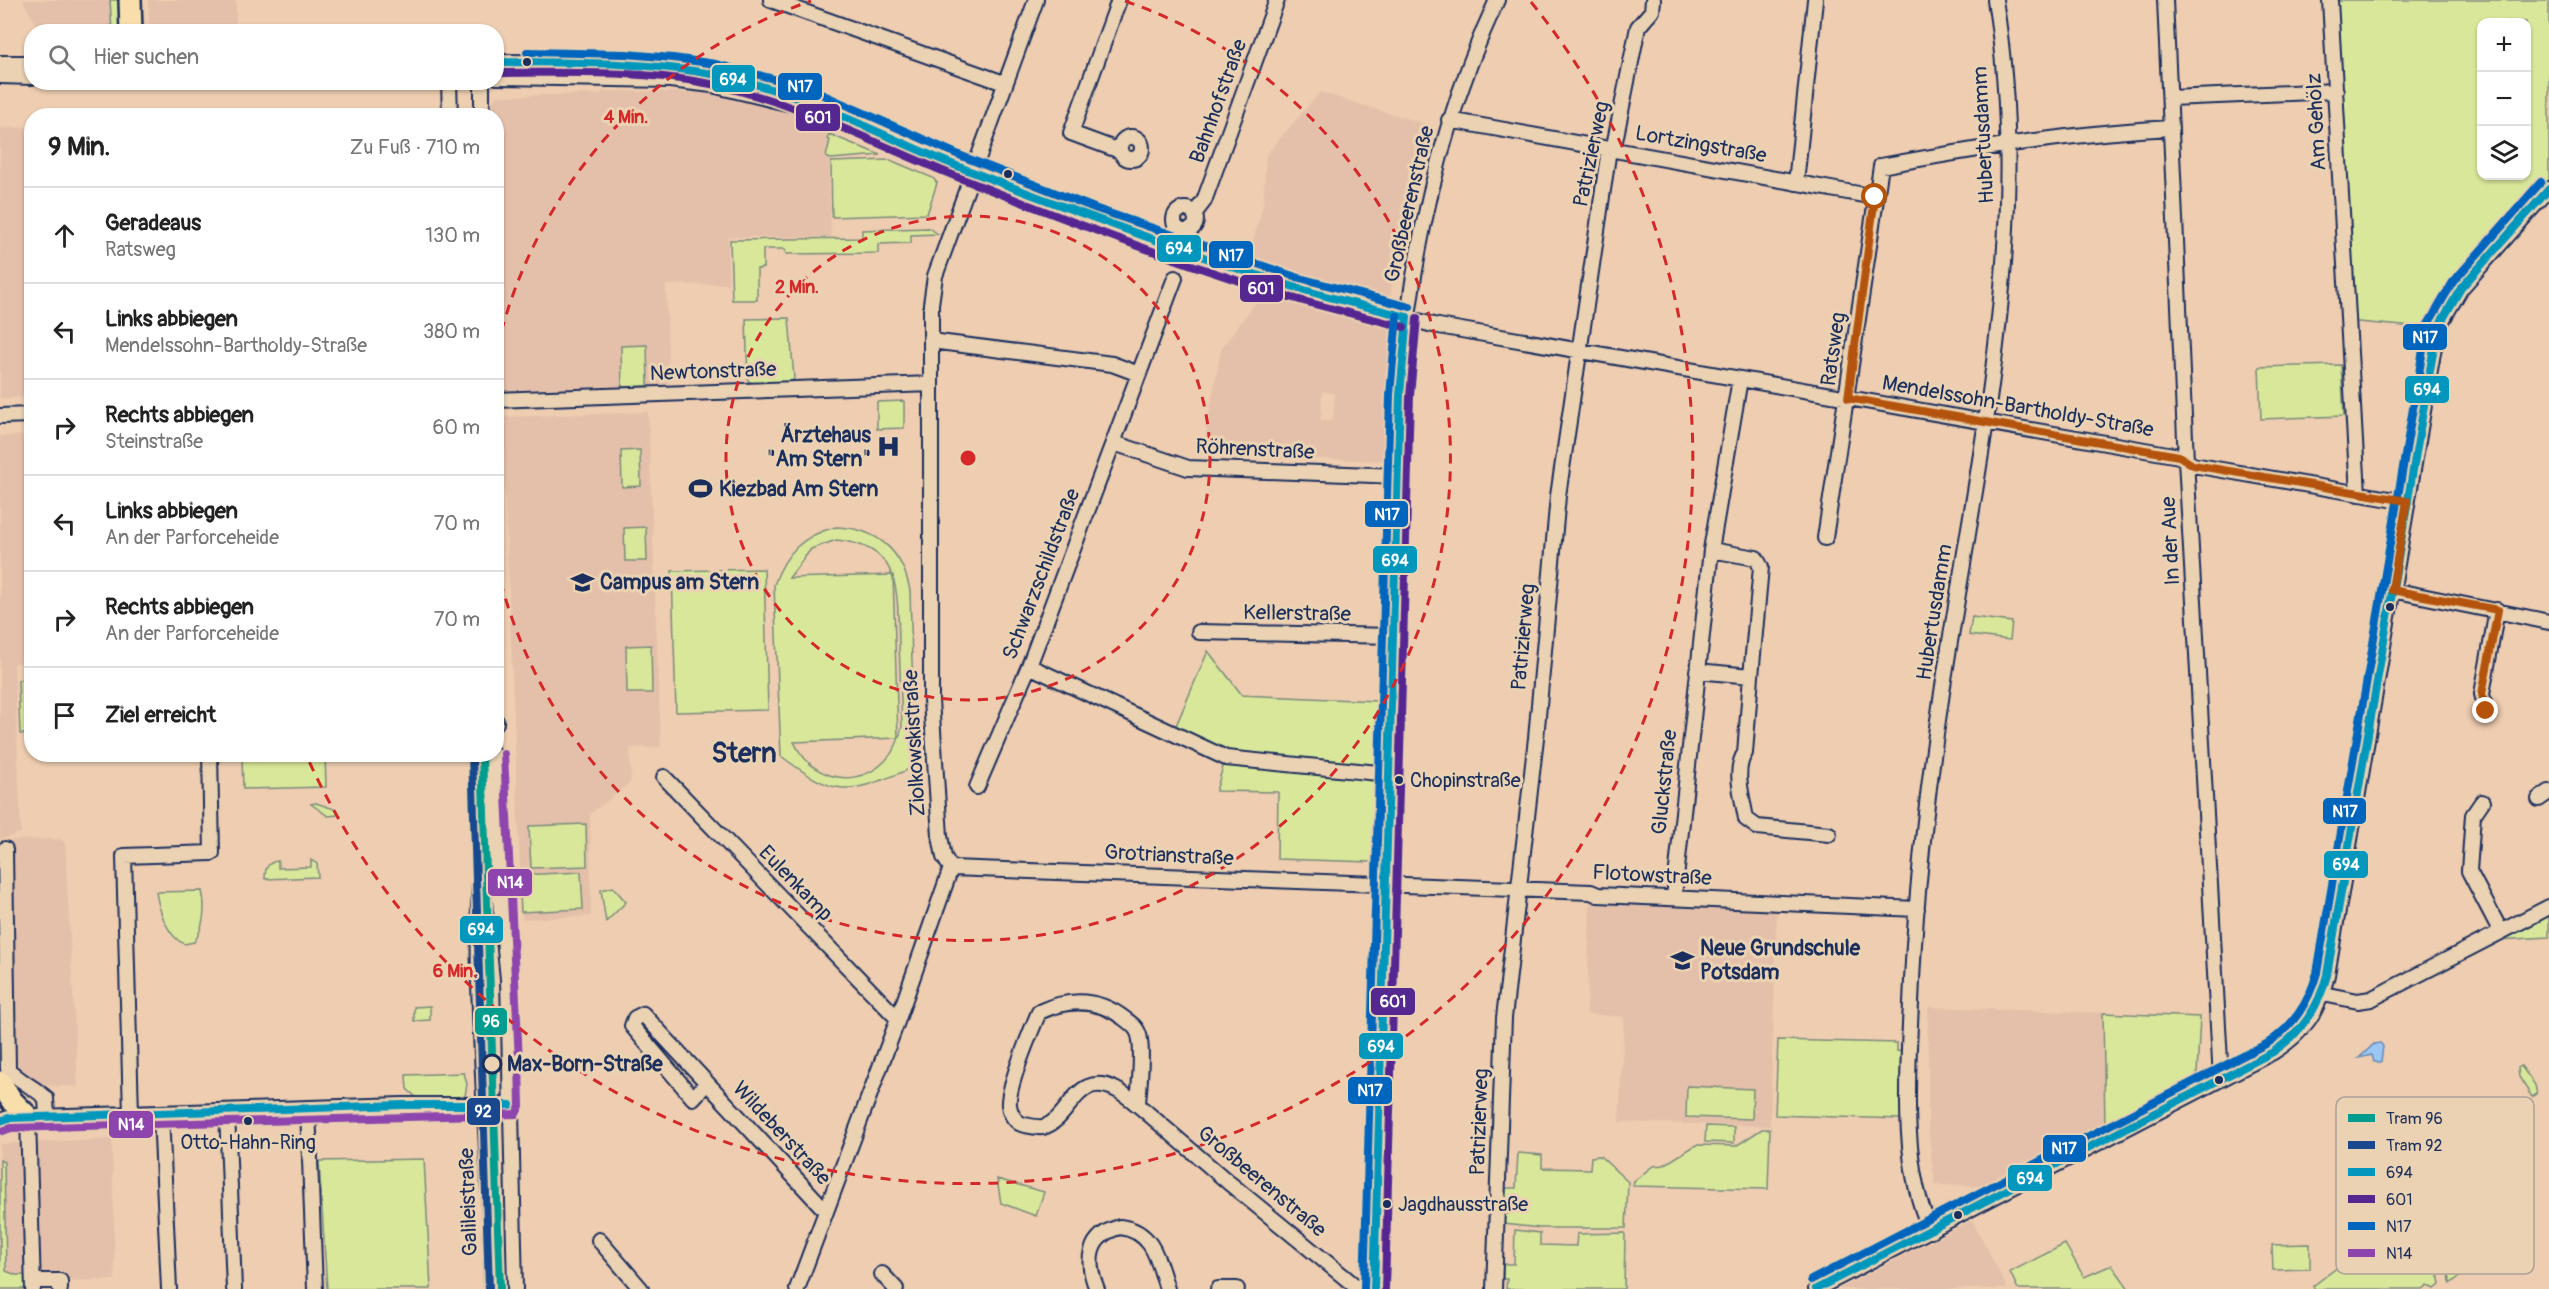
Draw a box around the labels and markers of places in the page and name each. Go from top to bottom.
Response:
unlabelled marker [521,56,533,68]
unlabelled marker [1002,168,1014,180]
place label: Ärztehaus "Am Stern" [767,422,872,473]
hospital icon: Ärztehaus "Am Stern" [876,434,902,460]
centre of rings [958,448,978,468]
sports icon: Kiezbad Am Stern [688,476,714,502]
place label: Kiezbad Am Stern [719,476,879,503]
school or university icon: Campus am Stern [569,569,595,595]
place label: Campus am Stern [600,569,759,596]
unlabelled marker [2384,601,2396,613]
place label: Chopinstraße [1410,768,1521,793]
marker: Chopinstraße [1393,774,1405,786]
place label: Neue Grundschule Potsdam [1700,935,1861,986]
school or university icon: Neue Grundschule Potsdam [1669,947,1695,973]
place label: Max-Born-Straße [507,1051,663,1078]
marker: Max-Born-Straße [482,1054,502,1074]
unlabelled marker [2213,1074,2225,1086]
marker: Otto-Hahn-Ring [242,1115,254,1127]
place label: Otto-Hahn-Ring [180,1130,316,1155]
place label: Jagdhausstraße [1398,1192,1528,1217]
marker: Jagdhausstraße [1381,1198,1393,1210]
unlabelled marker [1952,1209,1964,1221]

